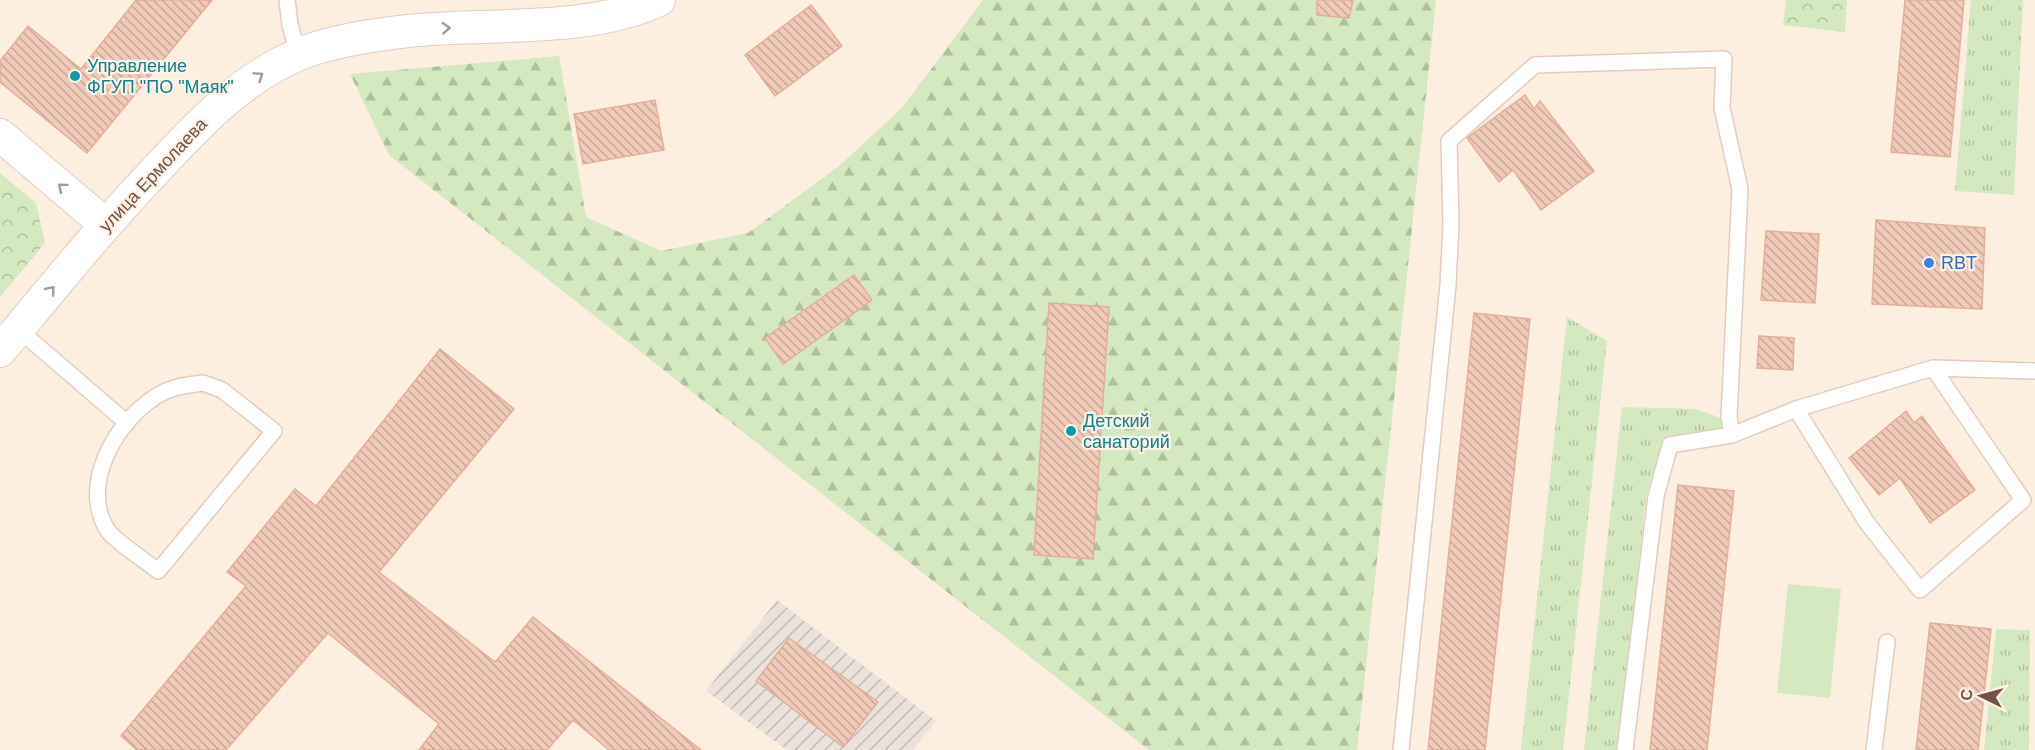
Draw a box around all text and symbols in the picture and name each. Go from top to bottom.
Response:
one-way arrow [441,22,450,35]
place label: Управление ФГУП "ПО "Маяк" [87,56,234,97]
marker: Управление ФГУП "ПО "Маяк" [68,69,82,83]
one-way arrow [253,72,264,83]
street label: улица Ермолаева [95,113,212,236]
one-way arrow [58,183,69,194]
place label: RBT [1941,253,1977,273]
marker: RBT [1922,256,1936,270]
one-way arrow [44,286,55,297]
place label: Детский санаторий [1083,411,1170,452]
marker: Детский санаторий [1064,424,1078,438]
north arrow [1951,666,2011,726]
text: С [1958,688,1976,701]

